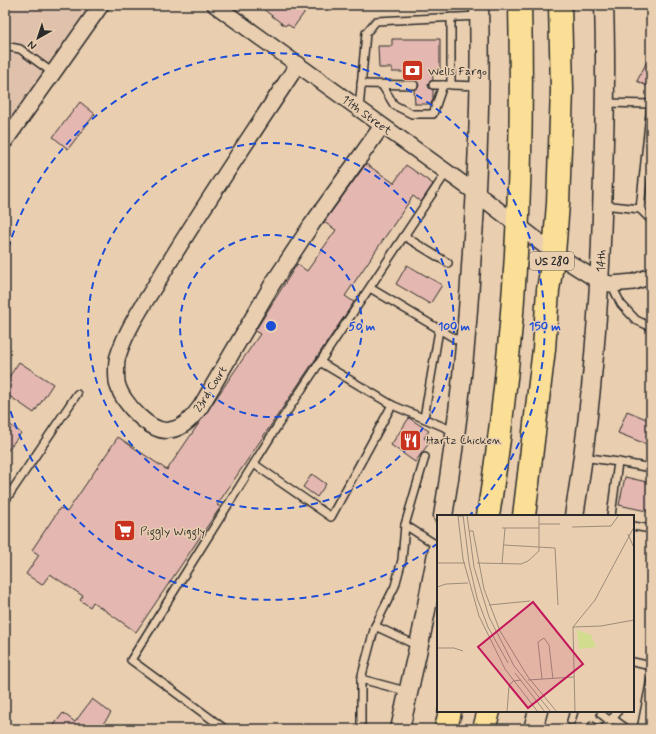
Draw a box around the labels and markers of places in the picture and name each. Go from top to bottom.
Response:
bank icon: Wells Fargo [399,58,425,84]
place label: Wells Fargo [428,64,487,80]
centre of rings [264,319,278,333]
restaurant icon: Hartz Chicken [398,427,424,453]
place label: Hartz Chicken [426,433,502,449]
supermarket icon: Piggly Wiggly [112,518,138,544]
place label: Piggly Wiggly [140,524,205,541]

